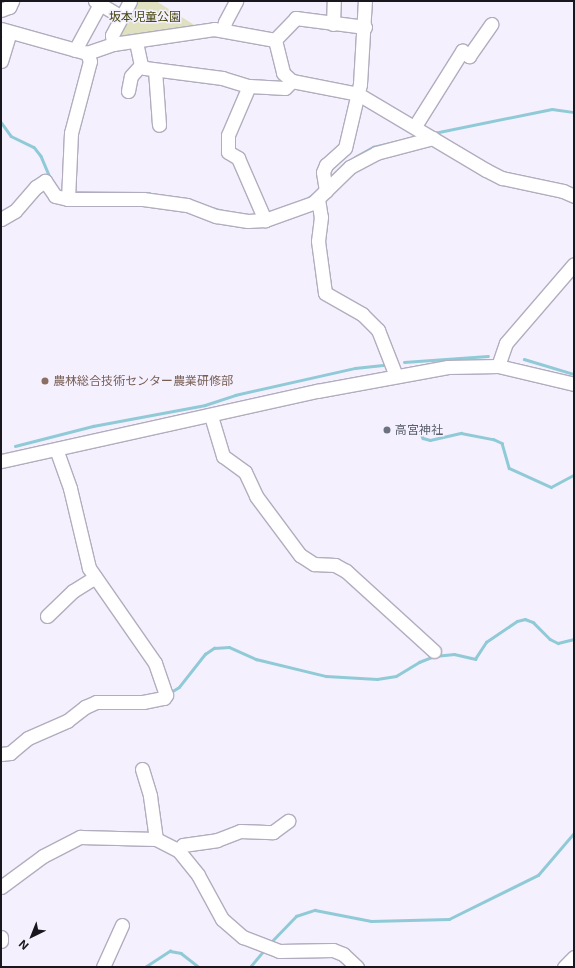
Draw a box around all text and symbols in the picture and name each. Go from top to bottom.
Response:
park label: 坂本児童公園 [109,10,181,24]
place label: 農林総合技術センター農業研修部 [53,374,233,388]
marker: 農林総合技術センター農業研修部 [40,376,50,386]
place label: 高宮神社 [395,423,443,437]
marker: 高宮神社 [382,425,392,435]
north arrow [12,916,52,956]
text: N [16,937,32,953]

